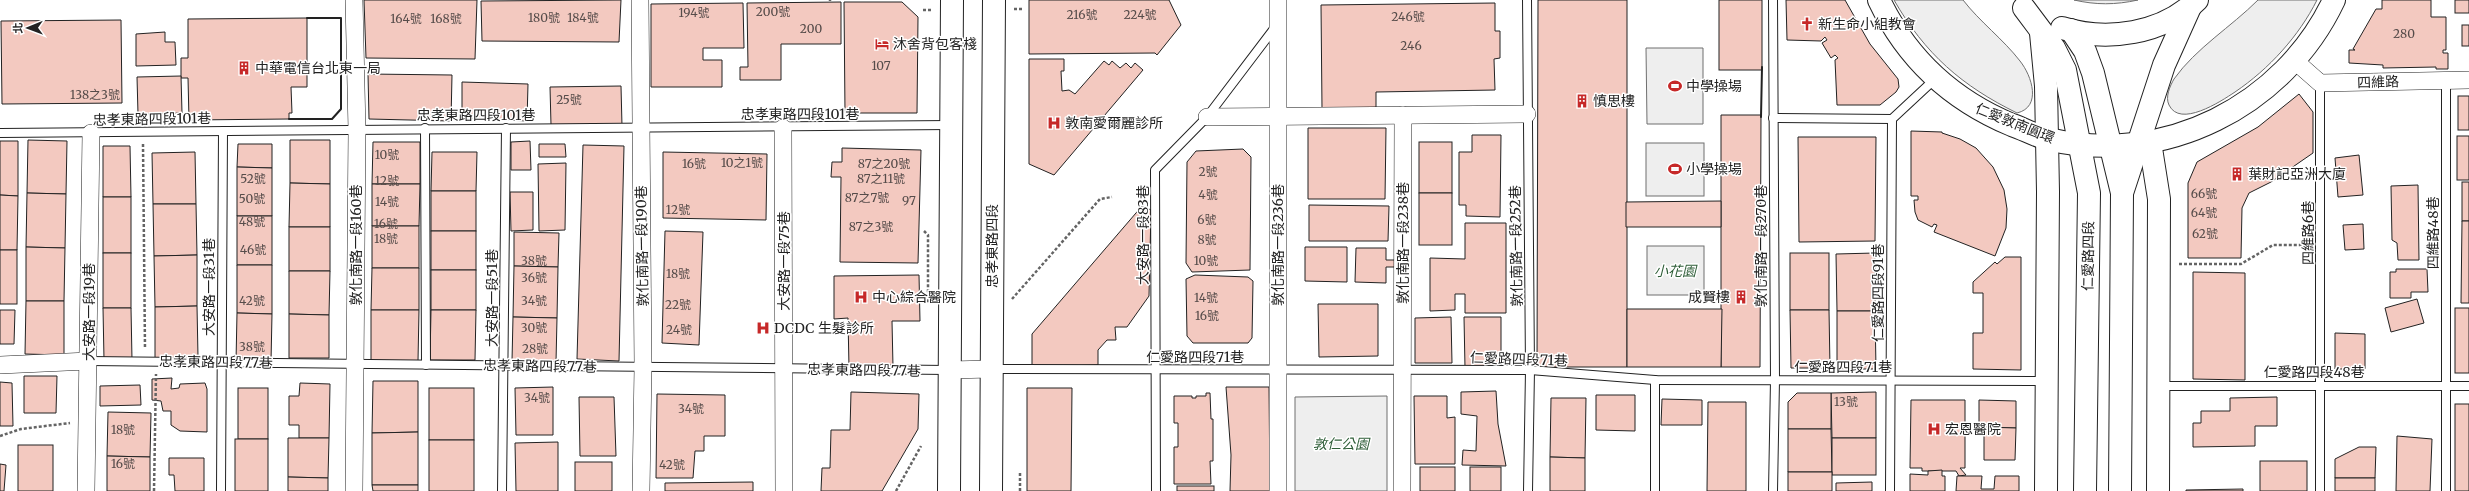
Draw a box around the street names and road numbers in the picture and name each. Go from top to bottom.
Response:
street label: 四維路 [2357,72,2399,92]
street label: 仁愛敦南圓環 [1973,99,2057,147]
street label: 忠孝東路四段101巷 [741,105,859,123]
street label: 忠孝東路四段101巷 [417,106,535,124]
street label: 忠孝東路四段101巷 [93,109,211,129]
street label: 敦化南路一段238巷 [1394,182,1412,304]
street label: 敦化南路一段160巷 [347,184,365,306]
street label: 敦化南路一段236巷 [1269,184,1287,306]
street label: 敦化南路一段190巷 [632,185,652,307]
street label: 大安路一段83巷 [1134,185,1152,285]
street label: 敦化南路一段252巷 [1506,185,1526,307]
street label: 敦化南路一段270巷 [1752,185,1770,307]
street label: 四維路48巷 [2424,197,2442,269]
street label: 四維路6巷 [2299,201,2317,265]
street label: 忠孝東路四段 [983,204,1001,288]
street label: 大安路一段75巷 [775,211,793,311]
street label: 仁愛路四段 [2078,221,2098,291]
street label: 大安路一段31巷 [200,238,218,336]
street label: 仁愛路四段91巷 [1869,244,1887,342]
street label: 大安路一段51巷 [483,249,501,347]
street label: 大安路一段19巷 [80,263,98,361]
street label: 仁愛路四段71巷 [1146,348,1244,366]
street label: 仁愛路四段71巷 [1470,348,1568,370]
street label: 忠孝東路四段77巷 [159,352,273,372]
street label: 忠孝東路四段77巷 [483,356,597,376]
street label: 仁愛路四段71巷 [1794,358,1892,376]
street label: 忠孝東路四段77巷 [807,360,921,380]
street label: 仁愛路四段48巷 [2264,363,2364,381]

